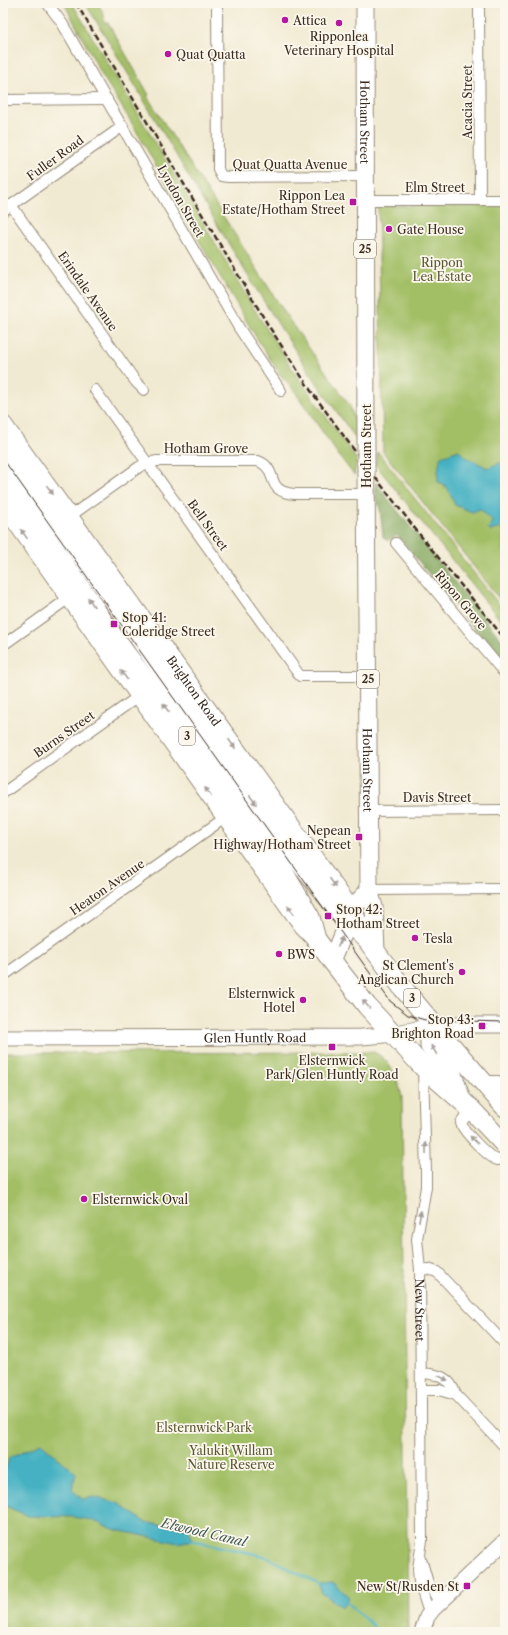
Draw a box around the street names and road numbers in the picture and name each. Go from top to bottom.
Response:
street label: Acacia Street [460,64,475,140]
street label: Hotham Street [358,80,373,165]
street label: Fuller Road [24,132,87,184]
street label: Quat Quatta Avenue [233,157,348,172]
street label: Lyndon Street [154,162,208,240]
street label: Elm Street [405,180,466,195]
road number: 25 [354,240,376,258]
street label: Erindale Avenue [55,248,121,334]
street label: Hotham Street [359,403,374,488]
street label: Hotham Grove [164,441,248,456]
street label: Bell Street [184,497,232,554]
street label: Ripon Grove [432,567,490,633]
street label: Brighton Road [164,652,225,729]
road number: 25 [357,670,379,688]
street label: Burns Street [31,707,98,760]
road number: 3 [179,727,195,745]
street label: Hotham Street [360,728,376,813]
street label: Davis Street [403,790,472,805]
street label: Heaton Avenue [67,856,147,918]
road number: 3 [404,989,420,1007]
street label: Glen Huntly Road [204,1030,307,1045]
street label: New Street [413,1278,428,1342]

